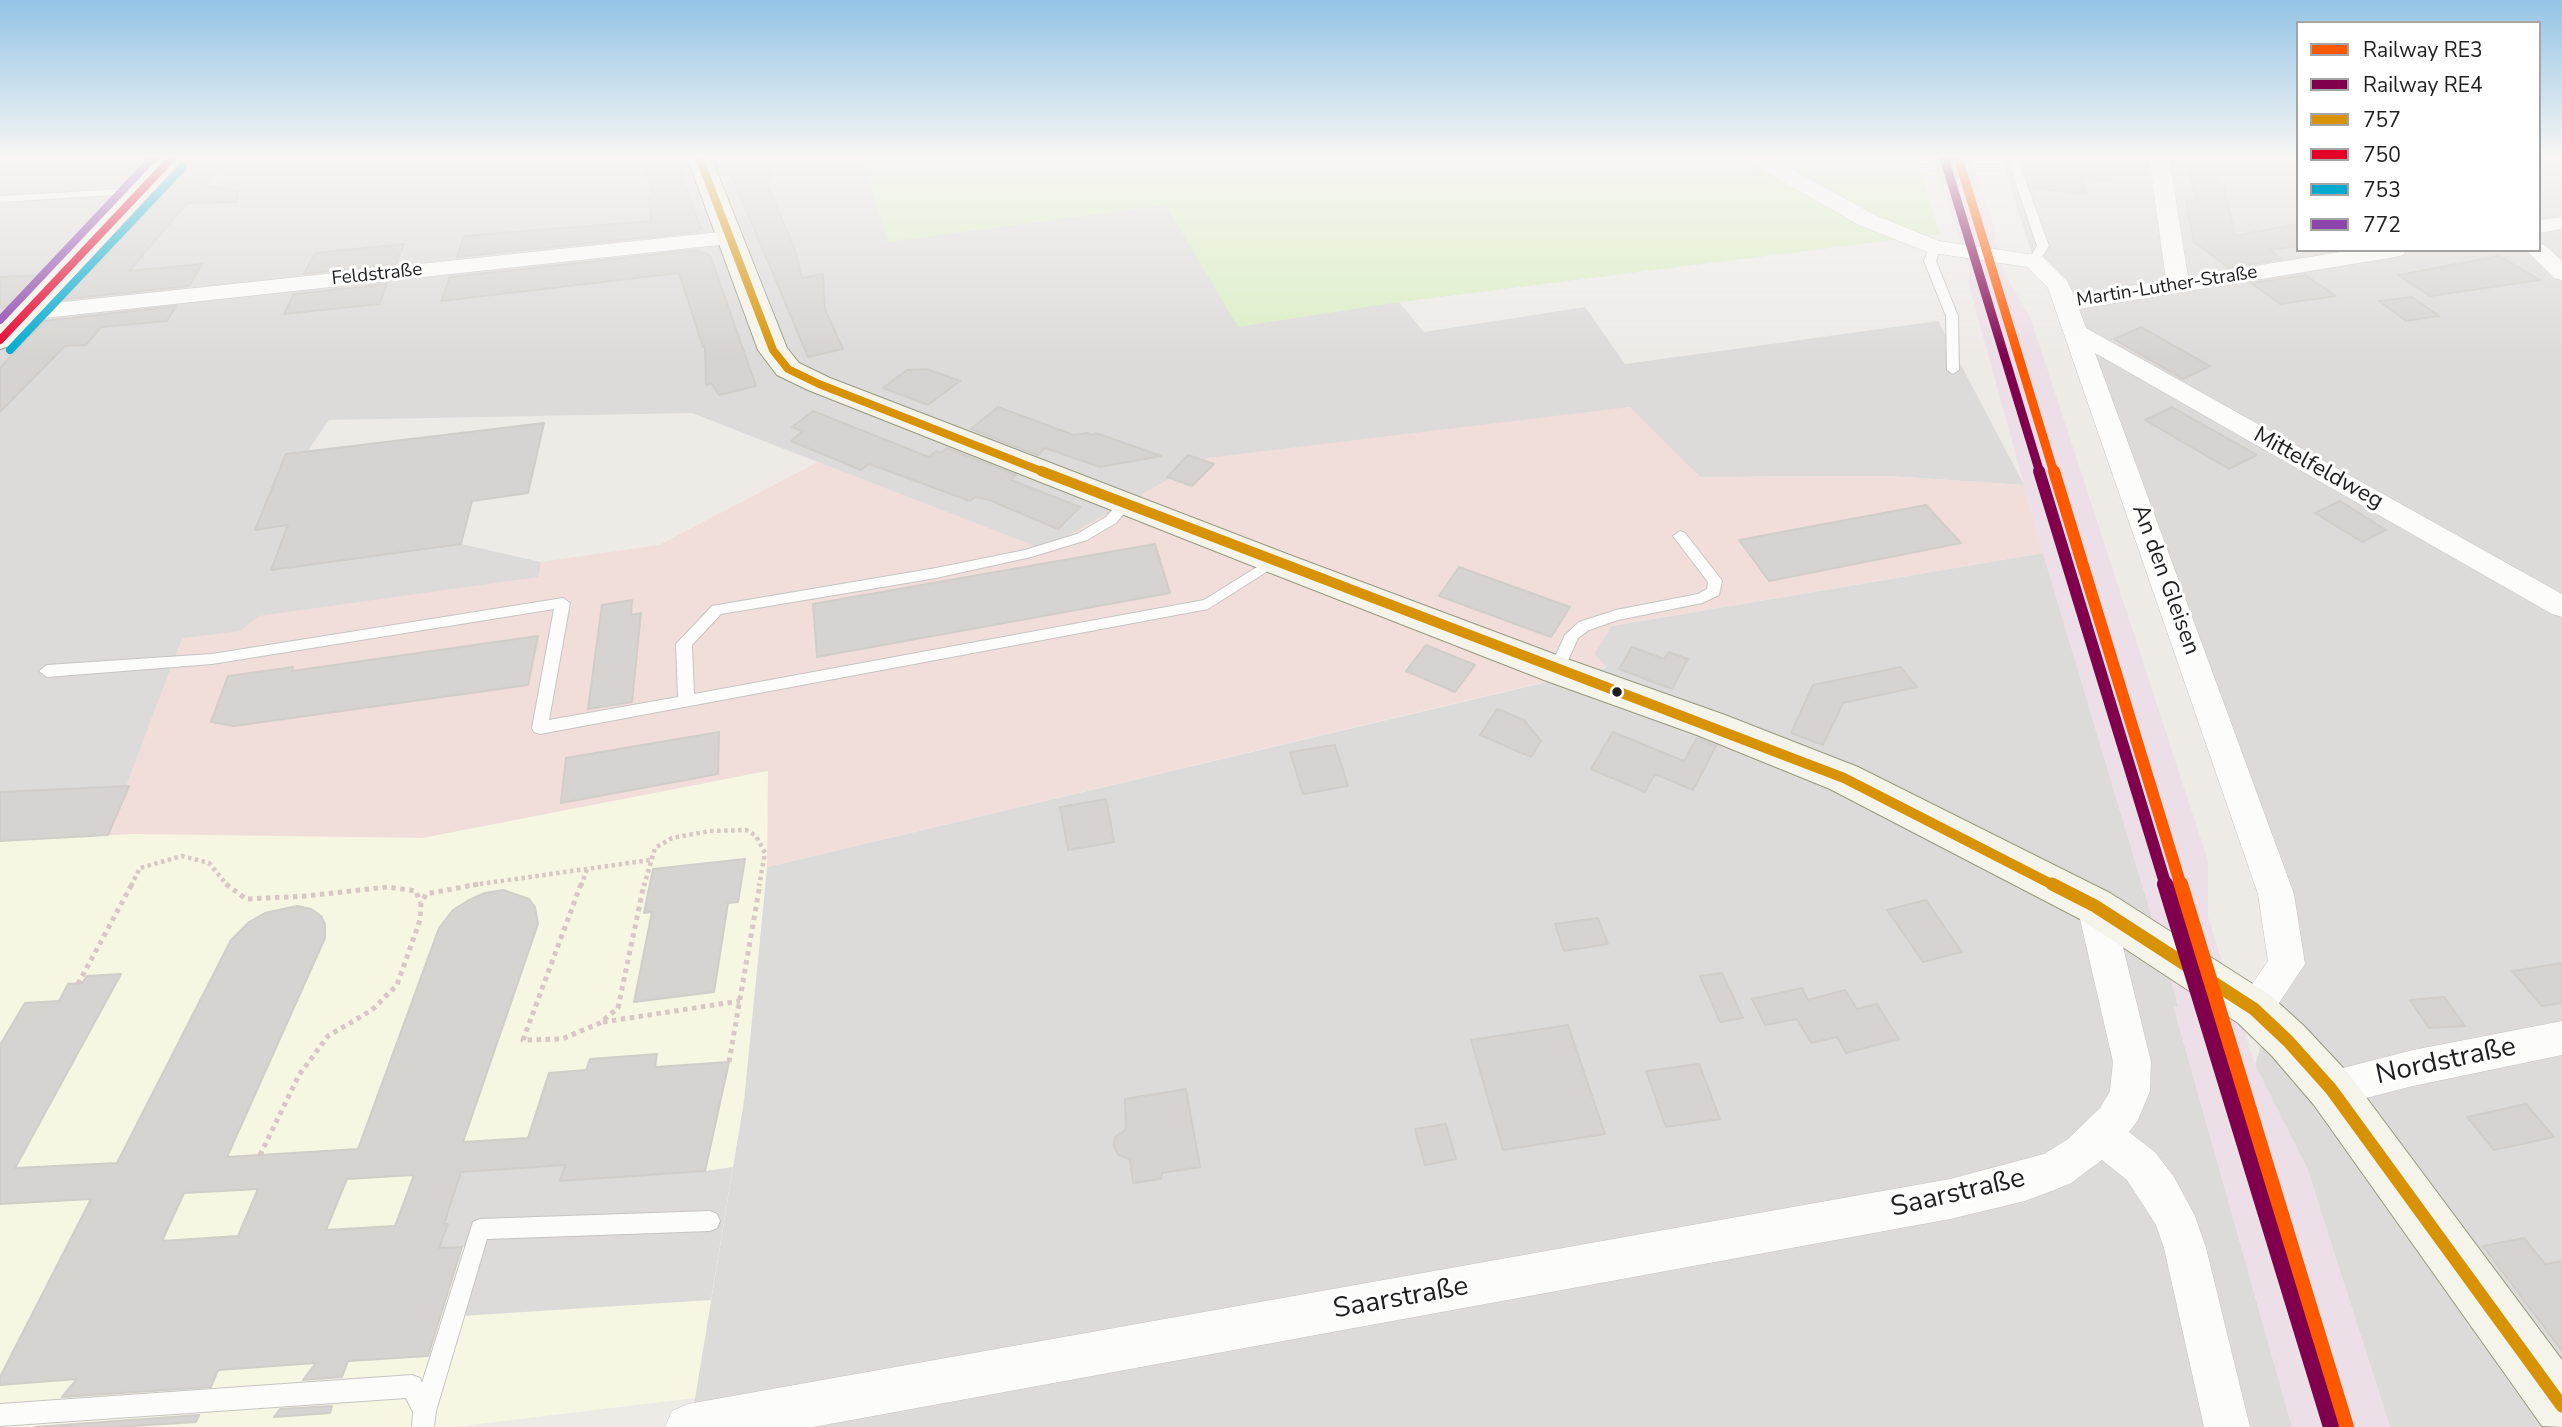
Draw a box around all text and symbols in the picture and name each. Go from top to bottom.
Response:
legend [2296,21,2541,252]
text: Railway RE3 [2363,36,2483,64]
text: Railway RE4 [2363,71,2483,99]
text: 757 [2363,106,2401,134]
text: 750 [2363,141,2401,169]
text: 753 [2363,176,2401,204]
text: 772 [2363,211,2401,239]
street label: Feldstraße [331,259,423,291]
street label: Martin-Luther-Straße [2075,261,2259,313]
street label: Mittelfeldweg [2248,422,2388,516]
street label: An den Gleisen [2125,501,2205,659]
unlabelled marker [1610,685,1624,699]
street label: Nordstraße [2373,1031,2519,1093]
street label: Saarstraße [1888,1162,2028,1226]
street label: Saarstraße [1331,1271,1471,1327]

